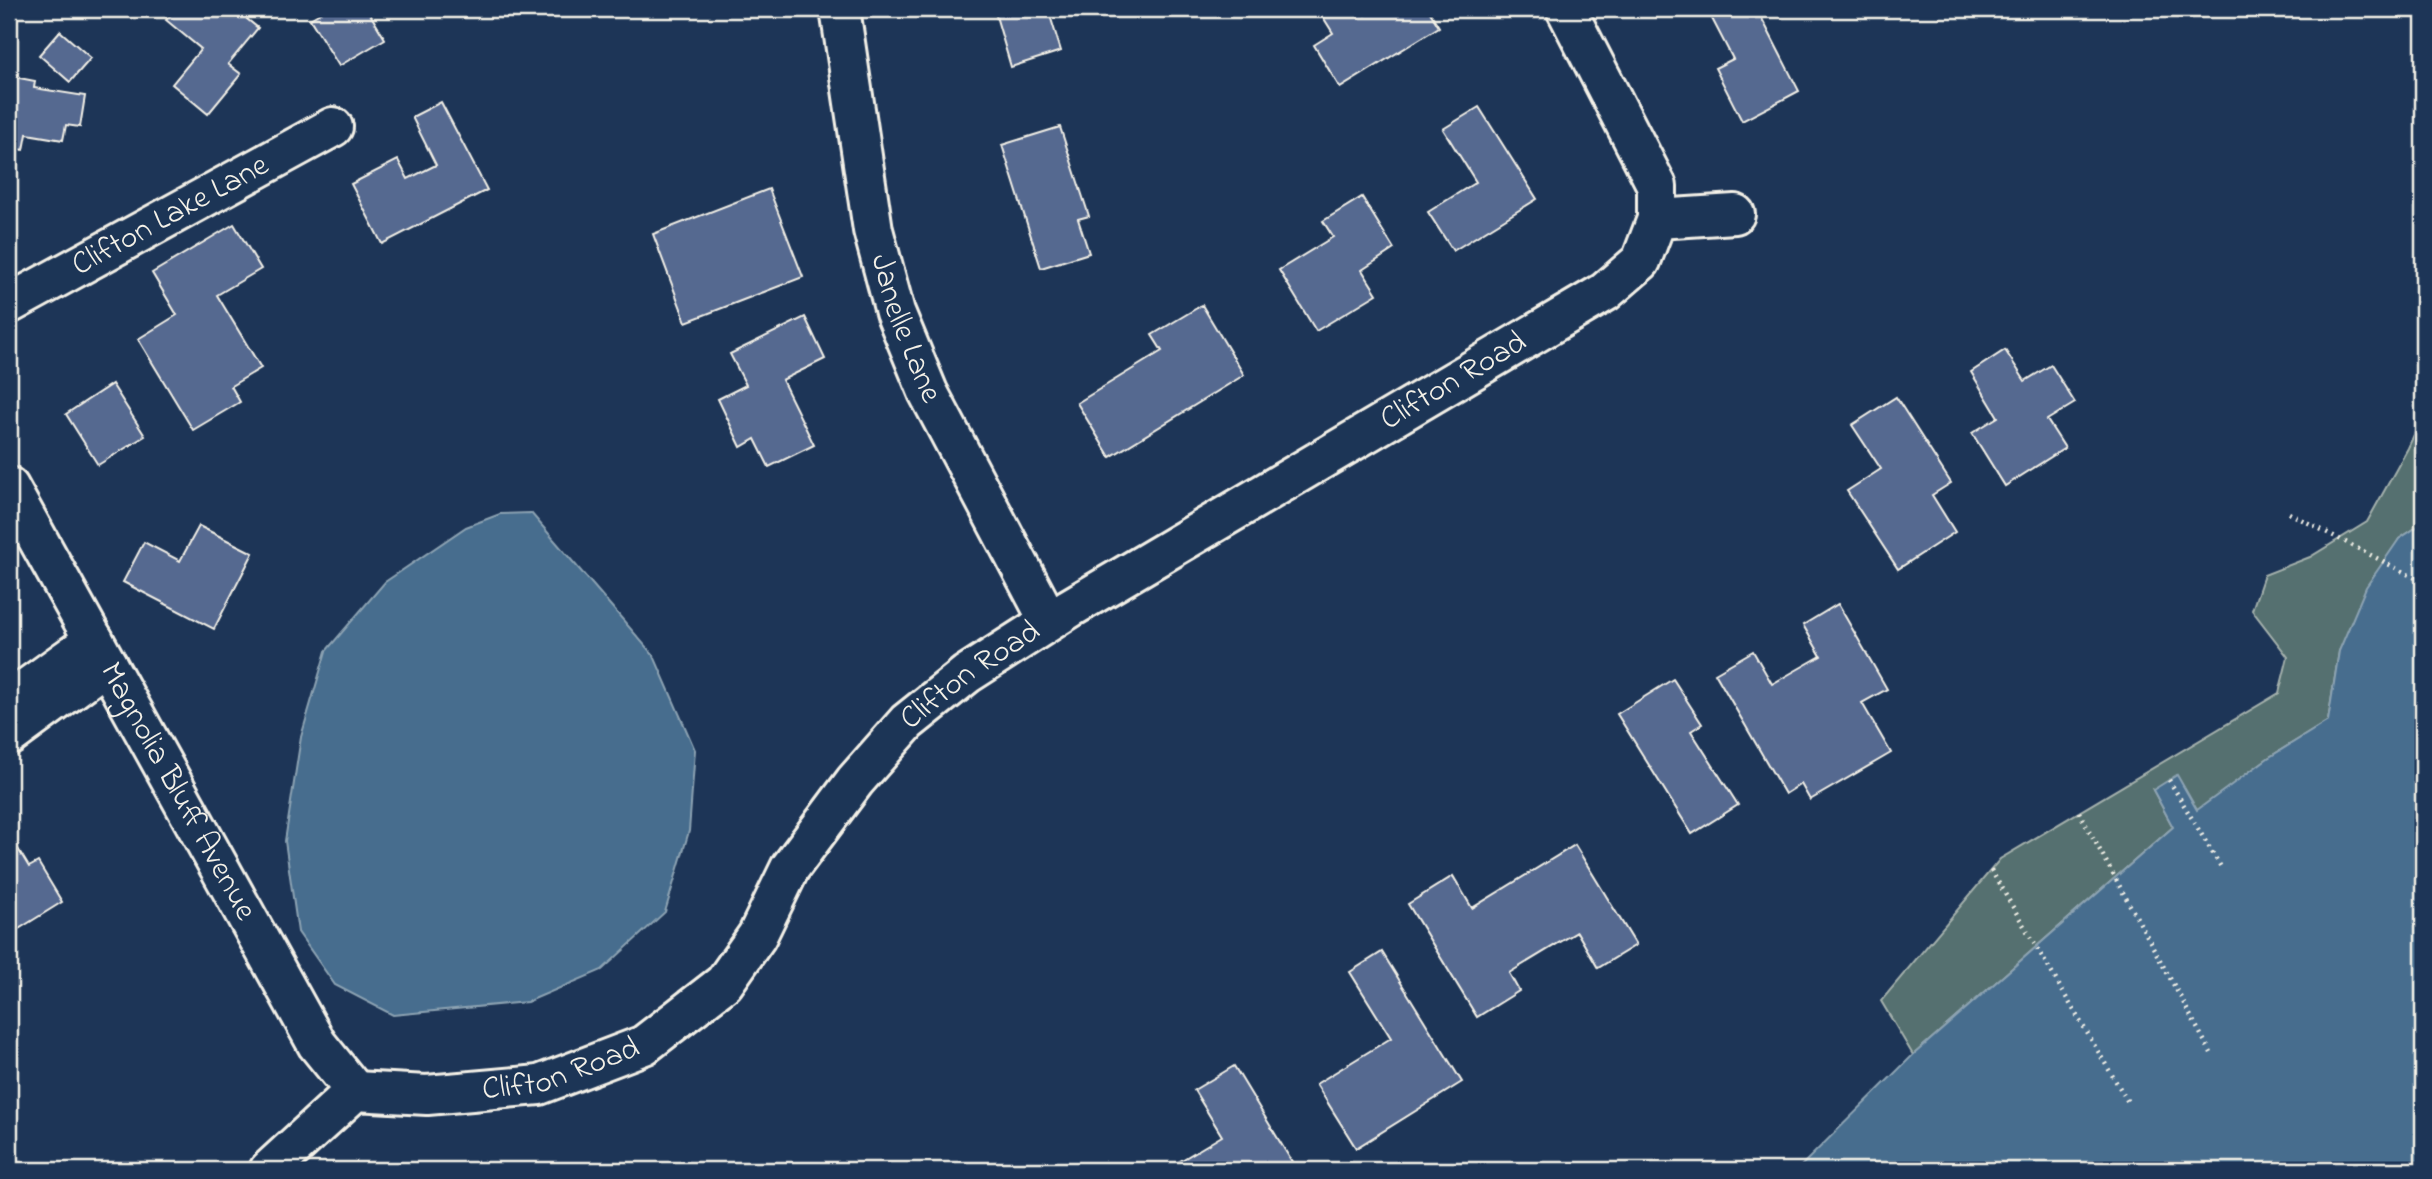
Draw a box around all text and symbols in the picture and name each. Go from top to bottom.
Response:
street label: Clifton Lake Lane [63,143,278,289]
street label: Janelle Lane [857,249,954,412]
street label: Clifton Road [1372,320,1536,443]
street label: Clifton Road [890,609,1050,742]
street label: Magnolia Bluff Avenue [87,654,268,930]
street label: Clifton Road [480,1025,647,1113]

